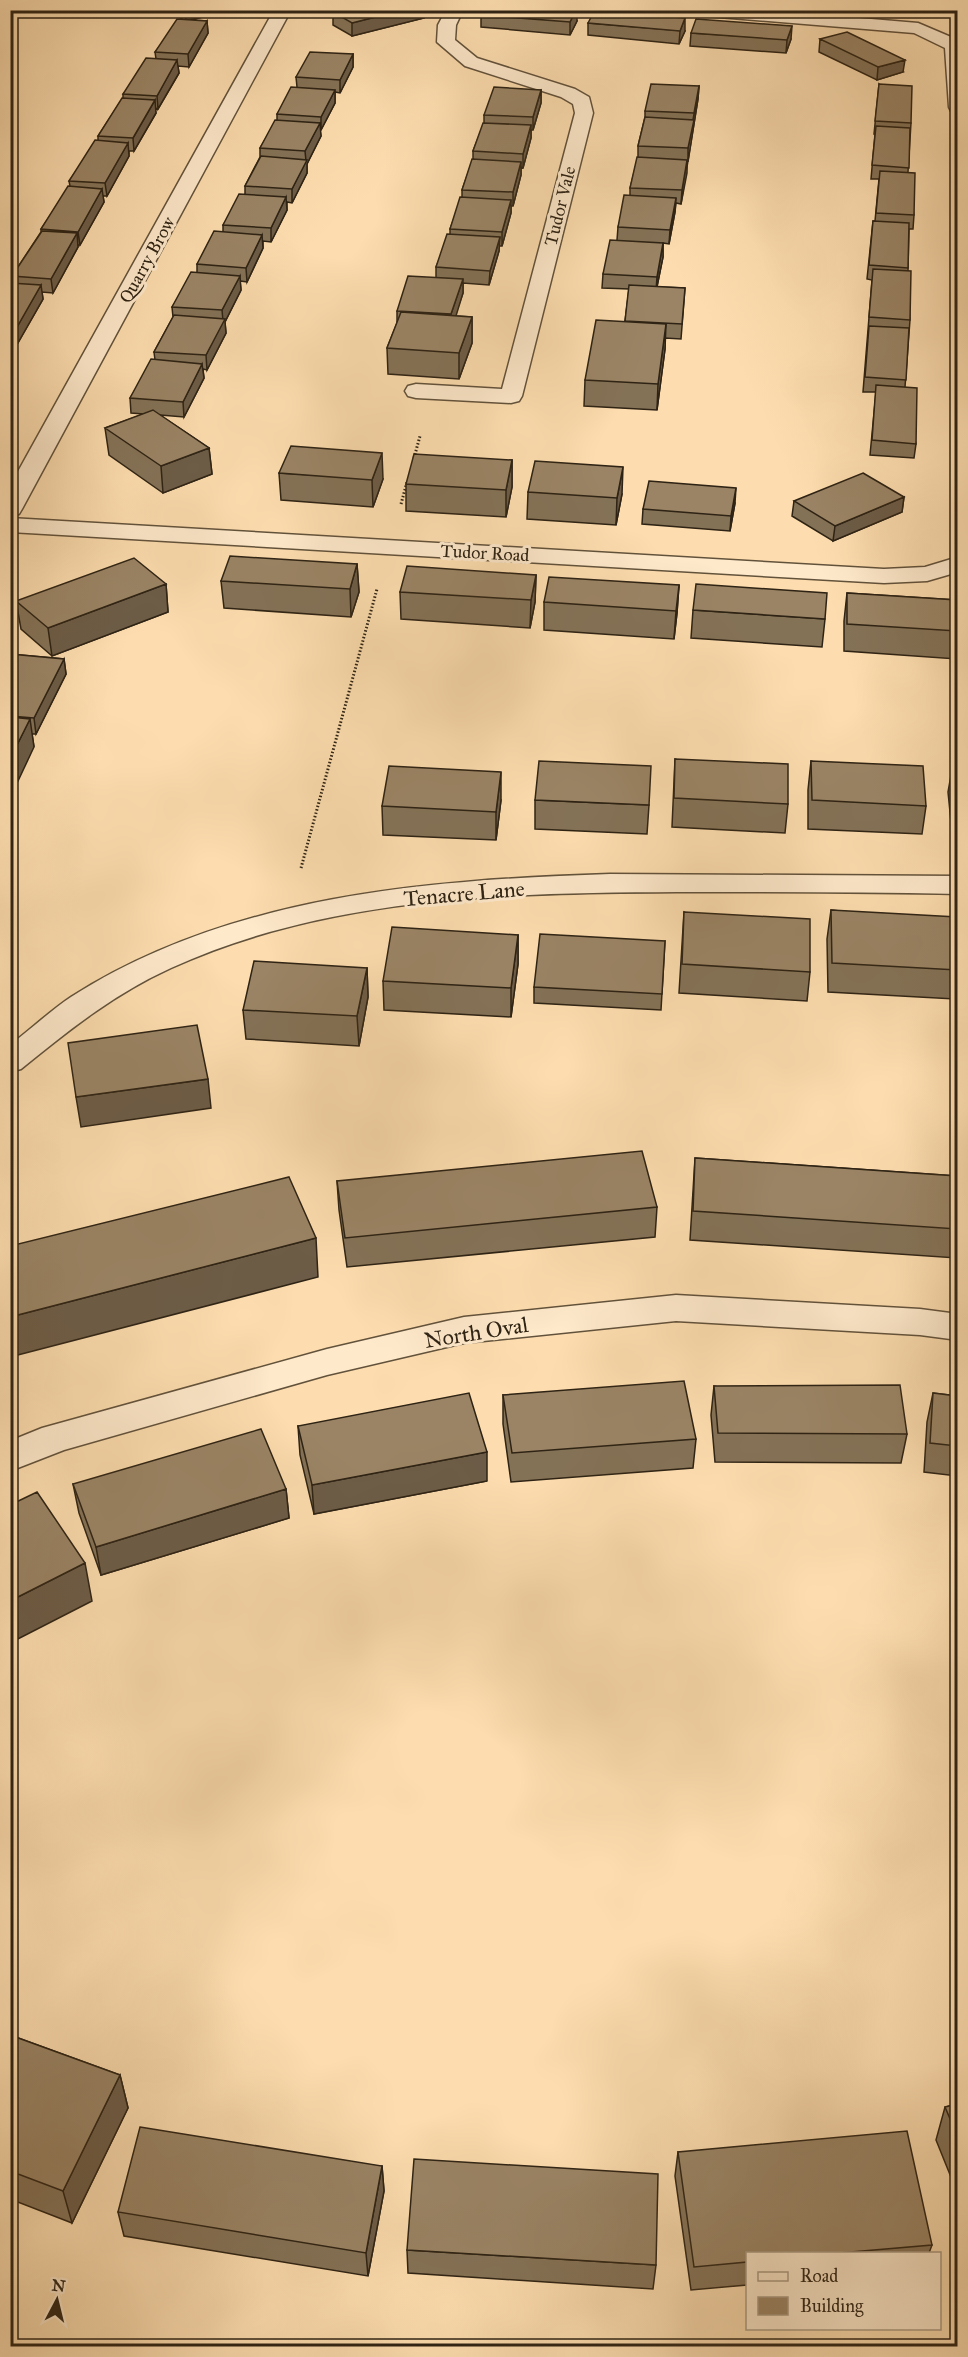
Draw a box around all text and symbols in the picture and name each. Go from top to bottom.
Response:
street label: Tudor Vale [539,164,581,248]
street label: Quarry Brow [114,213,180,307]
street label: Tudor Road [440,540,530,566]
street label: Tenacre Lane [402,875,526,912]
street label: North Oval [422,1311,530,1354]
legend [746,2252,941,2330]
text: Road [800,2265,838,2287]
north arrow [27,2270,87,2330]
text: N [51,2275,67,2296]
text: Building [800,2295,864,2318]

